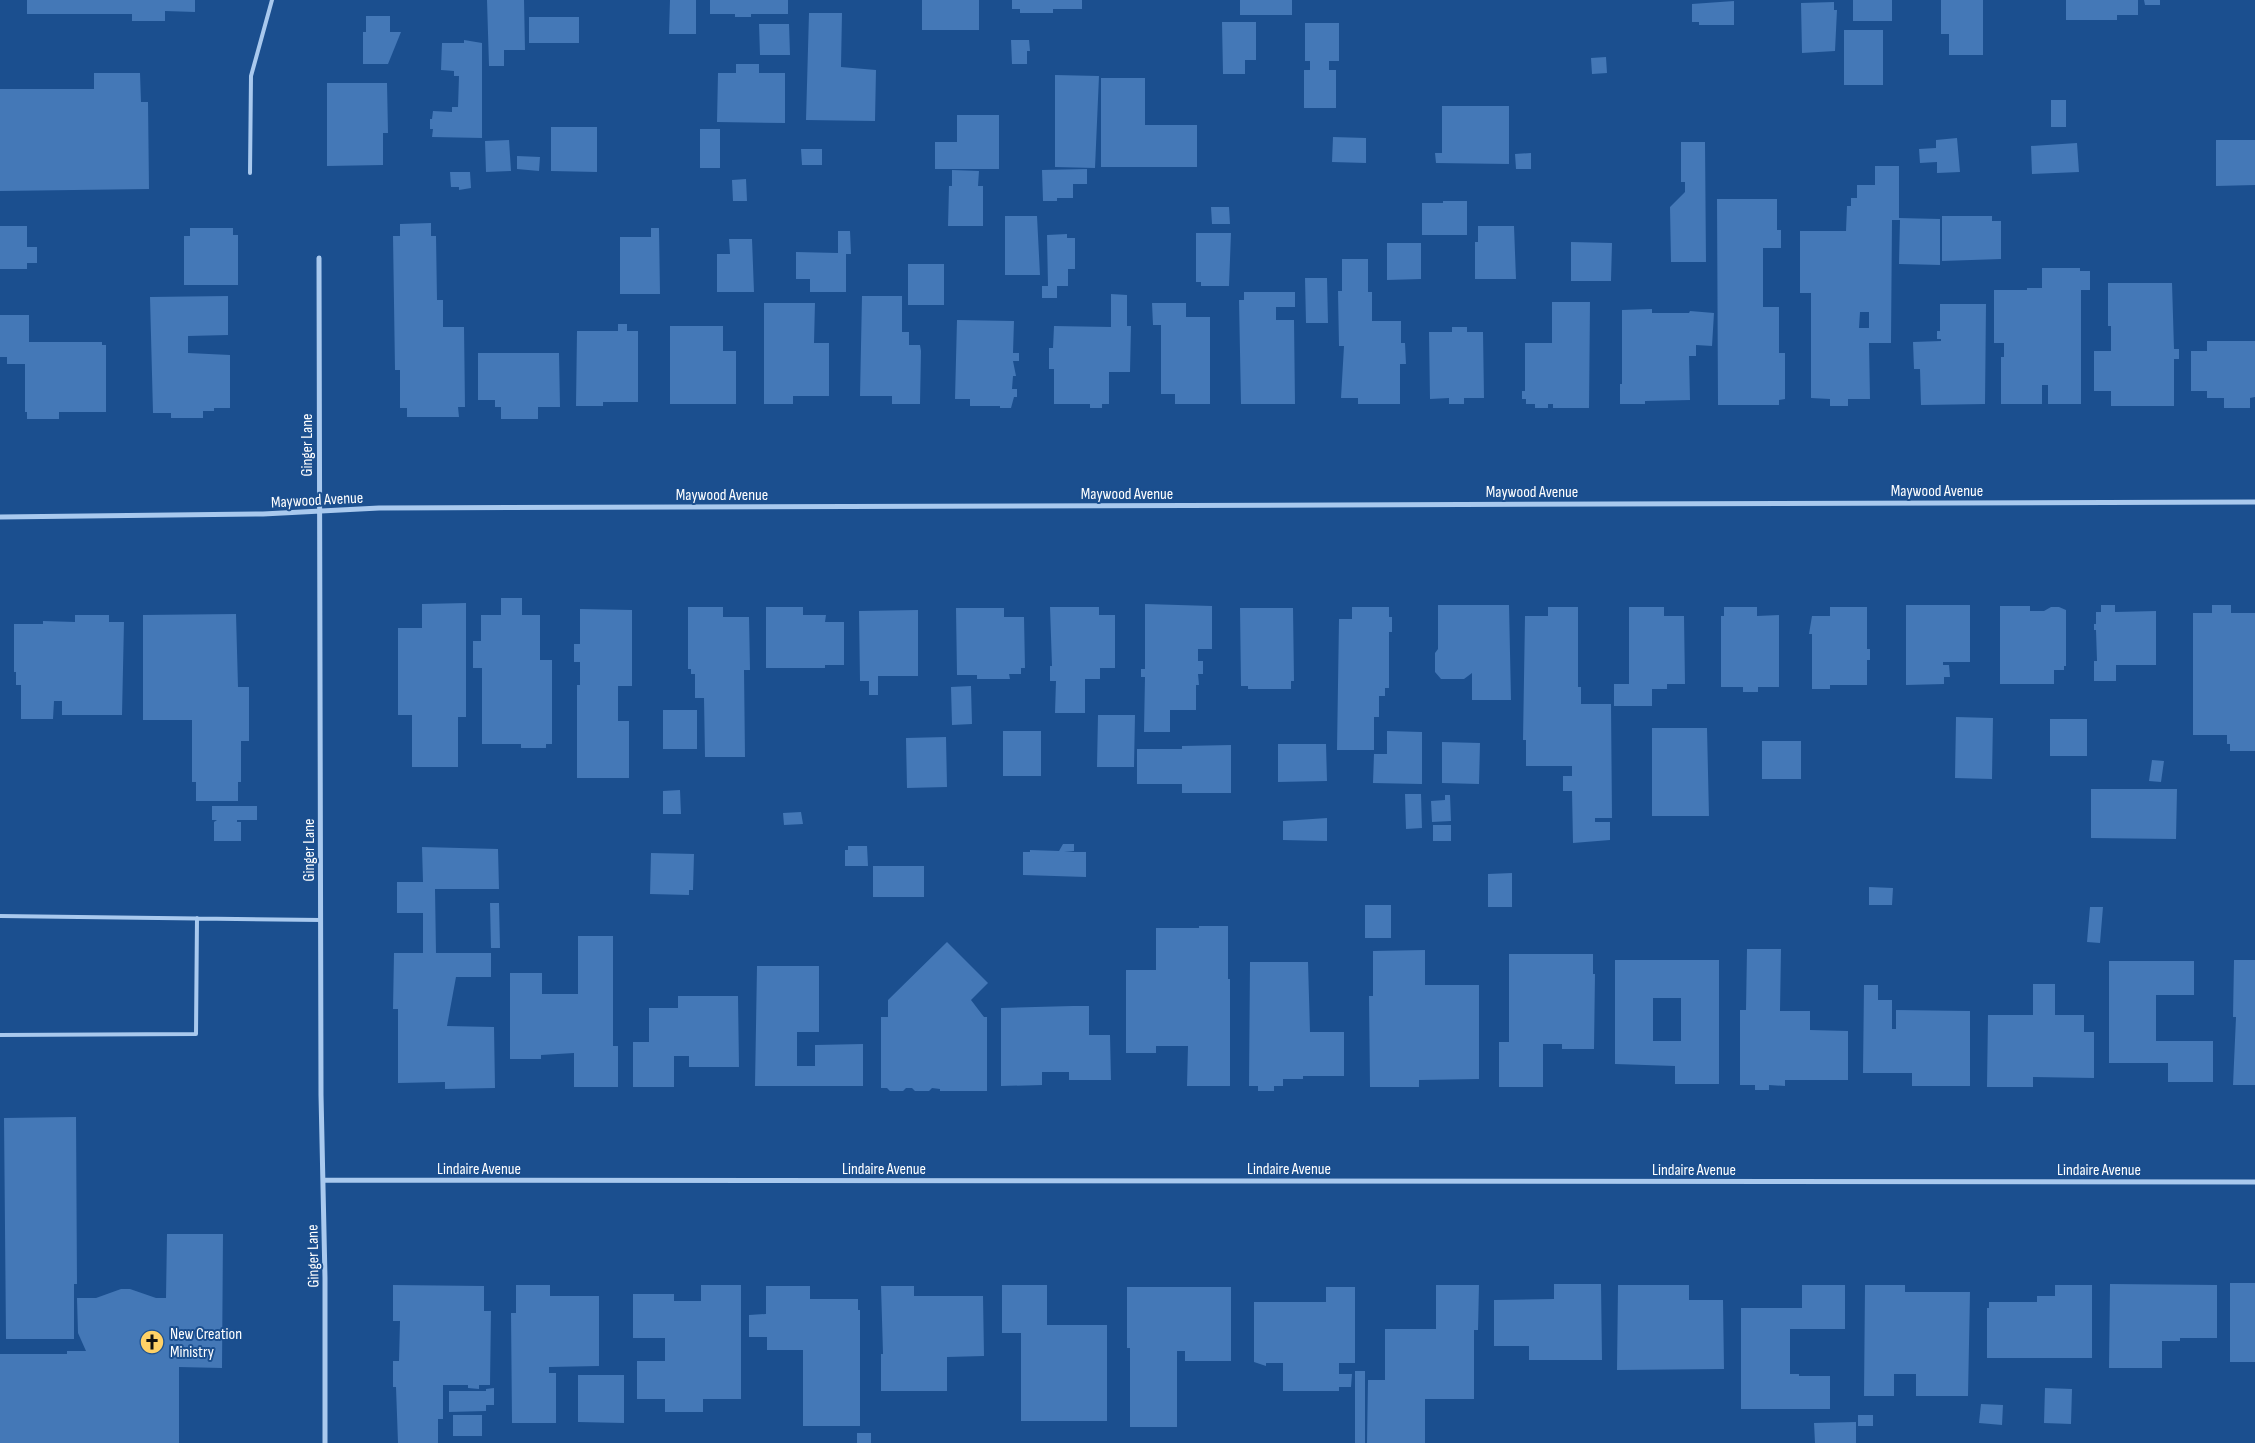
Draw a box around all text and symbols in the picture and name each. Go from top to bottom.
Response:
street label: Ginger Lane [298,413,317,477]
street label: Maywood Avenue [1891,482,1983,501]
street label: Maywood Avenue [1486,483,1578,502]
street label: Maywood Avenue [1081,485,1173,504]
street label: Maywood Avenue [676,486,768,505]
street label: Maywood Avenue [271,489,364,512]
street label: Ginger Lane [300,818,319,882]
street label: Lindaire Avenue [437,1160,521,1179]
street label: Lindaire Avenue [842,1160,926,1179]
street label: Lindaire Avenue [1247,1160,1331,1179]
street label: Lindaire Avenue [1652,1161,1736,1180]
street label: Lindaire Avenue [2057,1161,2141,1180]
street label: Ginger Lane [303,1224,324,1288]
place label: New Creation Ministry [170,1325,242,1362]
church icon: New Creation Ministry [139,1329,165,1355]

